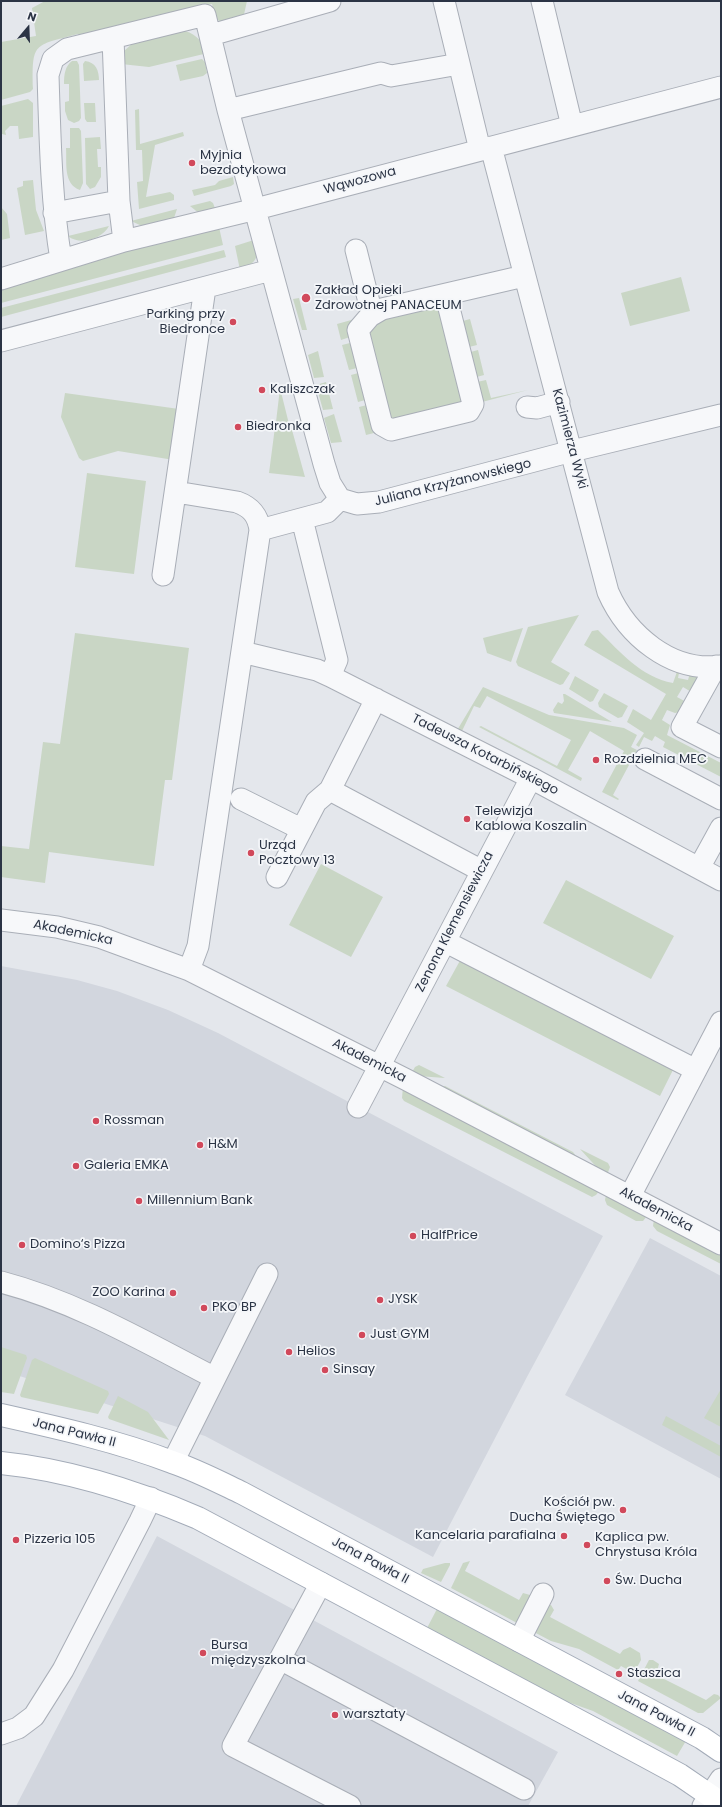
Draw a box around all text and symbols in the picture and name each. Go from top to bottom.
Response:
north arrow [8,8,48,48]
text: N [25,8,38,26]
place label: Myjnia bezdotykowa [200,148,286,179]
marker: Myjnia bezdotykowa [187,158,197,168]
street label: Wąwozowa [322,164,398,198]
place label: Zakład Opieki Zdrowotnej PANACEUM [315,283,462,314]
marker: Zakład Opieki Zdrowotnej PANACEUM [300,292,312,304]
place label: Parking przy Biedronce [146,307,225,338]
marker: Parking przy Biedronce [228,317,238,327]
place label: Kaliszczak [270,382,335,398]
marker: Kaliszczak [257,385,267,395]
street label: Kazimierza Wyki [548,387,590,491]
place label: Biedronka [246,419,311,435]
marker: Biedronka [233,422,243,432]
street label: Juliana Krzyżanowskiego [373,456,533,510]
street label: Tadeusza Kotarbińskiego [409,711,561,799]
place label: Rozdzielnia MEC [604,752,707,768]
marker: Rozdzielnia MEC [591,755,601,765]
place label: Telewizja Kablowa Koszalin [475,804,587,835]
marker: Telewizja Kablowa Koszalin [462,814,472,824]
place label: Urząd Pocztowy 13 [259,838,335,869]
marker: Urząd Pocztowy 13 [246,848,256,858]
street label: Zenona Klemensiewicza [413,849,497,995]
street label: Akademicka [32,917,114,949]
street label: Akademicka [329,1036,409,1086]
place label: Rossman [104,1113,164,1129]
marker: Rossman [91,1116,101,1126]
place label: H&M [208,1137,238,1153]
marker: H&M [195,1140,205,1150]
place label: Galeria EMKA [84,1158,169,1174]
marker: Galeria EMKA [71,1161,81,1171]
street label: Akademicka [617,1184,695,1236]
place label: Millennium Bank [147,1193,253,1209]
marker: Millennium Bank [134,1196,144,1206]
place label: HalfPrice [421,1228,478,1244]
marker: HalfPrice [408,1231,418,1241]
place label: Domino‘s Pizza [30,1237,125,1253]
marker: Domino‘s Pizza [17,1240,27,1250]
place label: ZOO Karina [92,1285,165,1301]
marker: ZOO Karina [168,1288,178,1298]
place label: JYSK [388,1292,418,1308]
marker: JYSK [375,1295,385,1305]
place label: PKO BP [212,1300,256,1316]
marker: PKO BP [199,1303,209,1313]
place label: Just GYM [370,1327,429,1343]
marker: Just GYM [357,1330,367,1340]
place label: Helios [297,1344,336,1360]
marker: Helios [284,1347,294,1357]
place label: Sinsay [333,1362,375,1378]
marker: Sinsay [320,1365,330,1375]
street label: Jana Pawła II [31,1415,117,1451]
place label: Kościół pw. Ducha Świętego [510,1495,615,1526]
marker: Kościół pw. Ducha Świętego [618,1505,628,1515]
place label: Kancelaria parafialna [415,1528,556,1544]
place label: Kaplica pw. Chrystusa Króla [595,1530,697,1561]
marker: Kancelaria parafialna [559,1531,569,1541]
place label: Pizzeria 105 [24,1532,95,1548]
street label: Jana Pawła II [329,1534,411,1588]
marker: Pizzeria 105 [11,1535,21,1545]
marker: Kaplica pw. Chrystusa Króla [582,1540,592,1550]
place label: Św. Ducha [615,1573,682,1589]
marker: Św. Ducha [602,1576,612,1586]
place label: Bursa międzyszkolna [211,1638,306,1669]
marker: Bursa międzyszkolna [198,1648,208,1658]
place label: Staszica [627,1666,681,1682]
marker: Staszica [614,1669,624,1679]
street label: Jana Pawła II [615,1687,697,1741]
place label: warsztaty [343,1707,406,1723]
marker: warsztaty [330,1710,340,1720]

